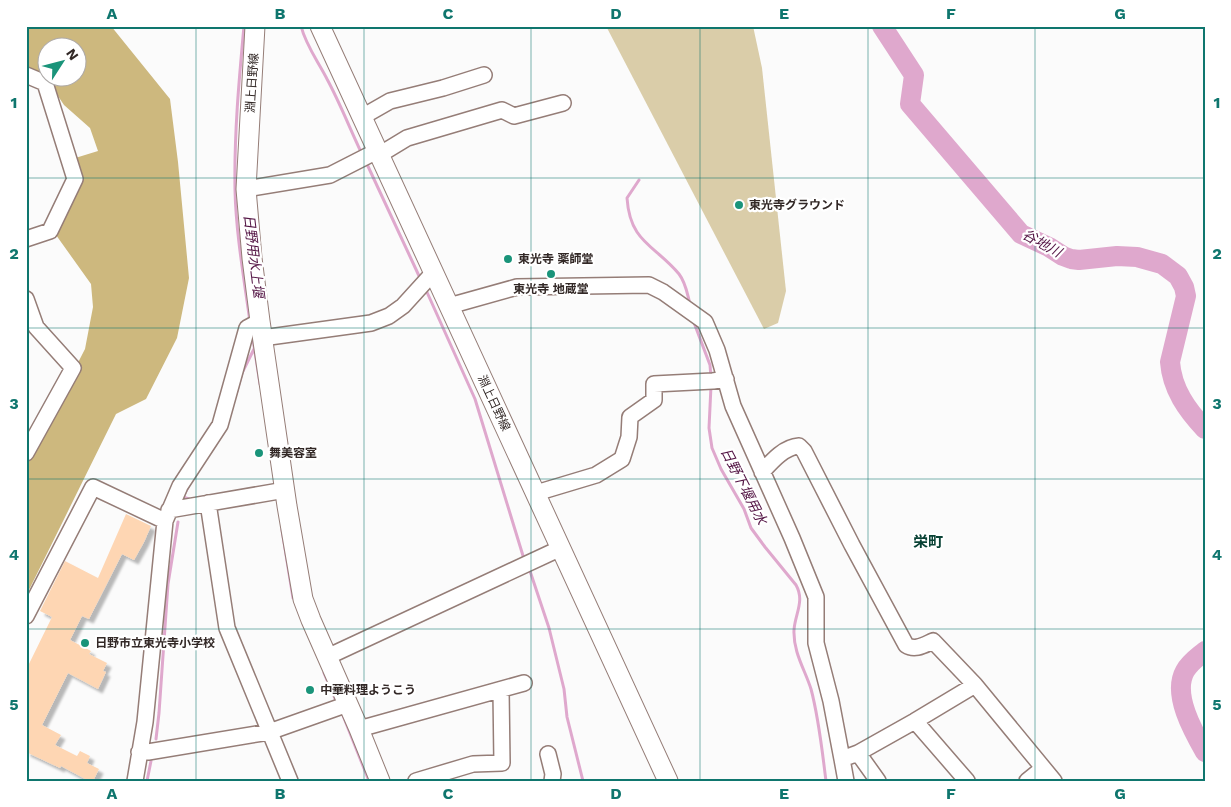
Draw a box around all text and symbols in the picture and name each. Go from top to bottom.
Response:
text: A [107,4,118,23]
text: B [275,4,286,23]
text: C [443,4,454,23]
text: D [610,4,622,23]
text: E [779,4,789,23]
text: F [946,4,956,23]
text: G [1114,4,1126,23]
north arrow [38,38,88,88]
text: N [63,45,82,63]
street label: 淵上日野線 [243,53,261,113]
text: 1 [11,93,17,112]
text: 1 [1214,93,1220,112]
place label: 東光寺グラウンド [749,198,845,212]
marker: 東光寺グラウンド [733,199,745,211]
water label: 日野用水上堰 [241,213,267,302]
water label: 谷地川 [1020,226,1066,261]
text: 2 [9,244,19,263]
text: 2 [1212,244,1222,263]
place label: 東光寺 薬師堂 [518,252,593,266]
marker: 東光寺 薬師堂 [502,253,514,265]
marker: 東光寺 地蔵堂 [545,268,557,280]
place label: 東光寺 地蔵堂 [513,282,589,296]
street label: 淵上日野線 [475,373,513,433]
text: 3 [9,394,19,413]
text: 3 [1212,394,1222,413]
water label: 日野下堰用水 [718,445,771,529]
place label: 舞美容室 [269,446,317,460]
marker: 舞美容室 [253,447,265,459]
district label: 栄町 [913,533,943,551]
text: 4 [9,545,19,564]
text: 4 [1212,545,1222,564]
place label: 日野市立東光寺小学校 [95,636,215,650]
marker: 日野市立東光寺小学校 [79,637,91,649]
place label: 中華料理ようこう [320,683,416,697]
marker: 中華料理ようこう [304,684,316,696]
text: 5 [9,695,19,714]
text: 5 [1212,695,1222,714]
text: A [107,784,118,803]
text: B [275,784,286,803]
text: C [443,784,454,803]
text: D [610,784,622,803]
text: E [779,784,789,803]
text: F [946,784,956,803]
text: G [1114,784,1126,803]

